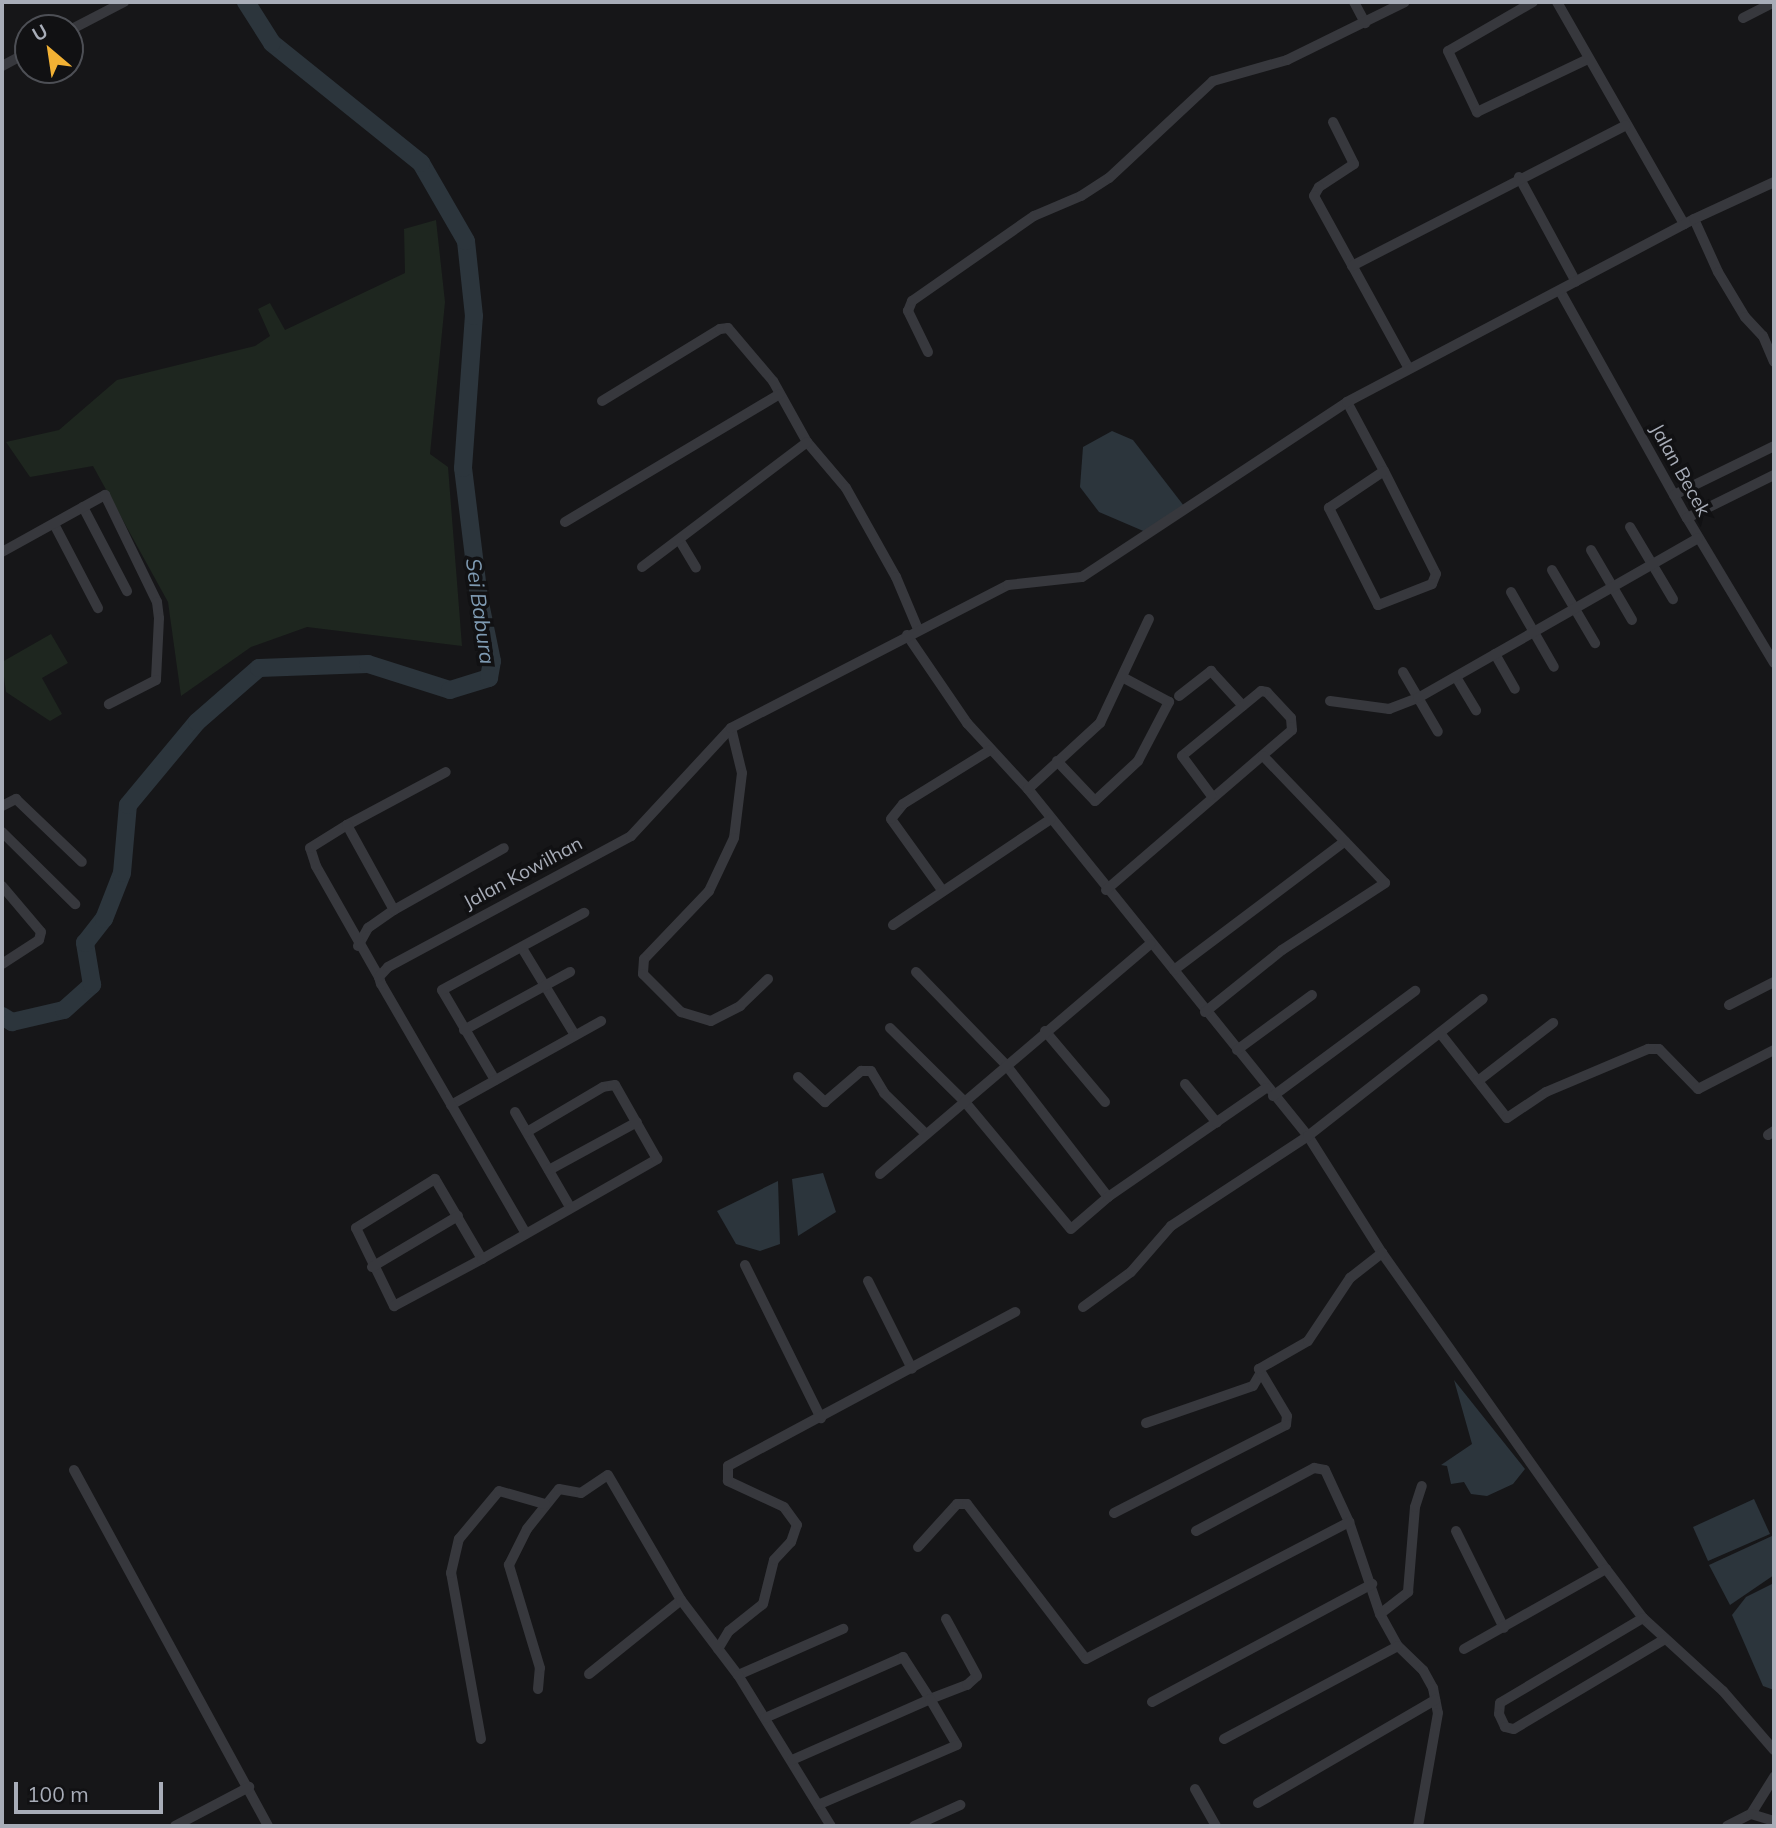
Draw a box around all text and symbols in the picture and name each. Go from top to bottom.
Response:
north arrow [14,14,84,84]
text: U [28,18,52,46]
street label: Jalan Becek [1645,420,1715,520]
water label: Sei Babura [461,556,501,666]
street label: Jalan Kowilhan [460,832,586,914]
scale bar [18,1769,166,1813]
text: 100 m [27,1781,89,1807]

